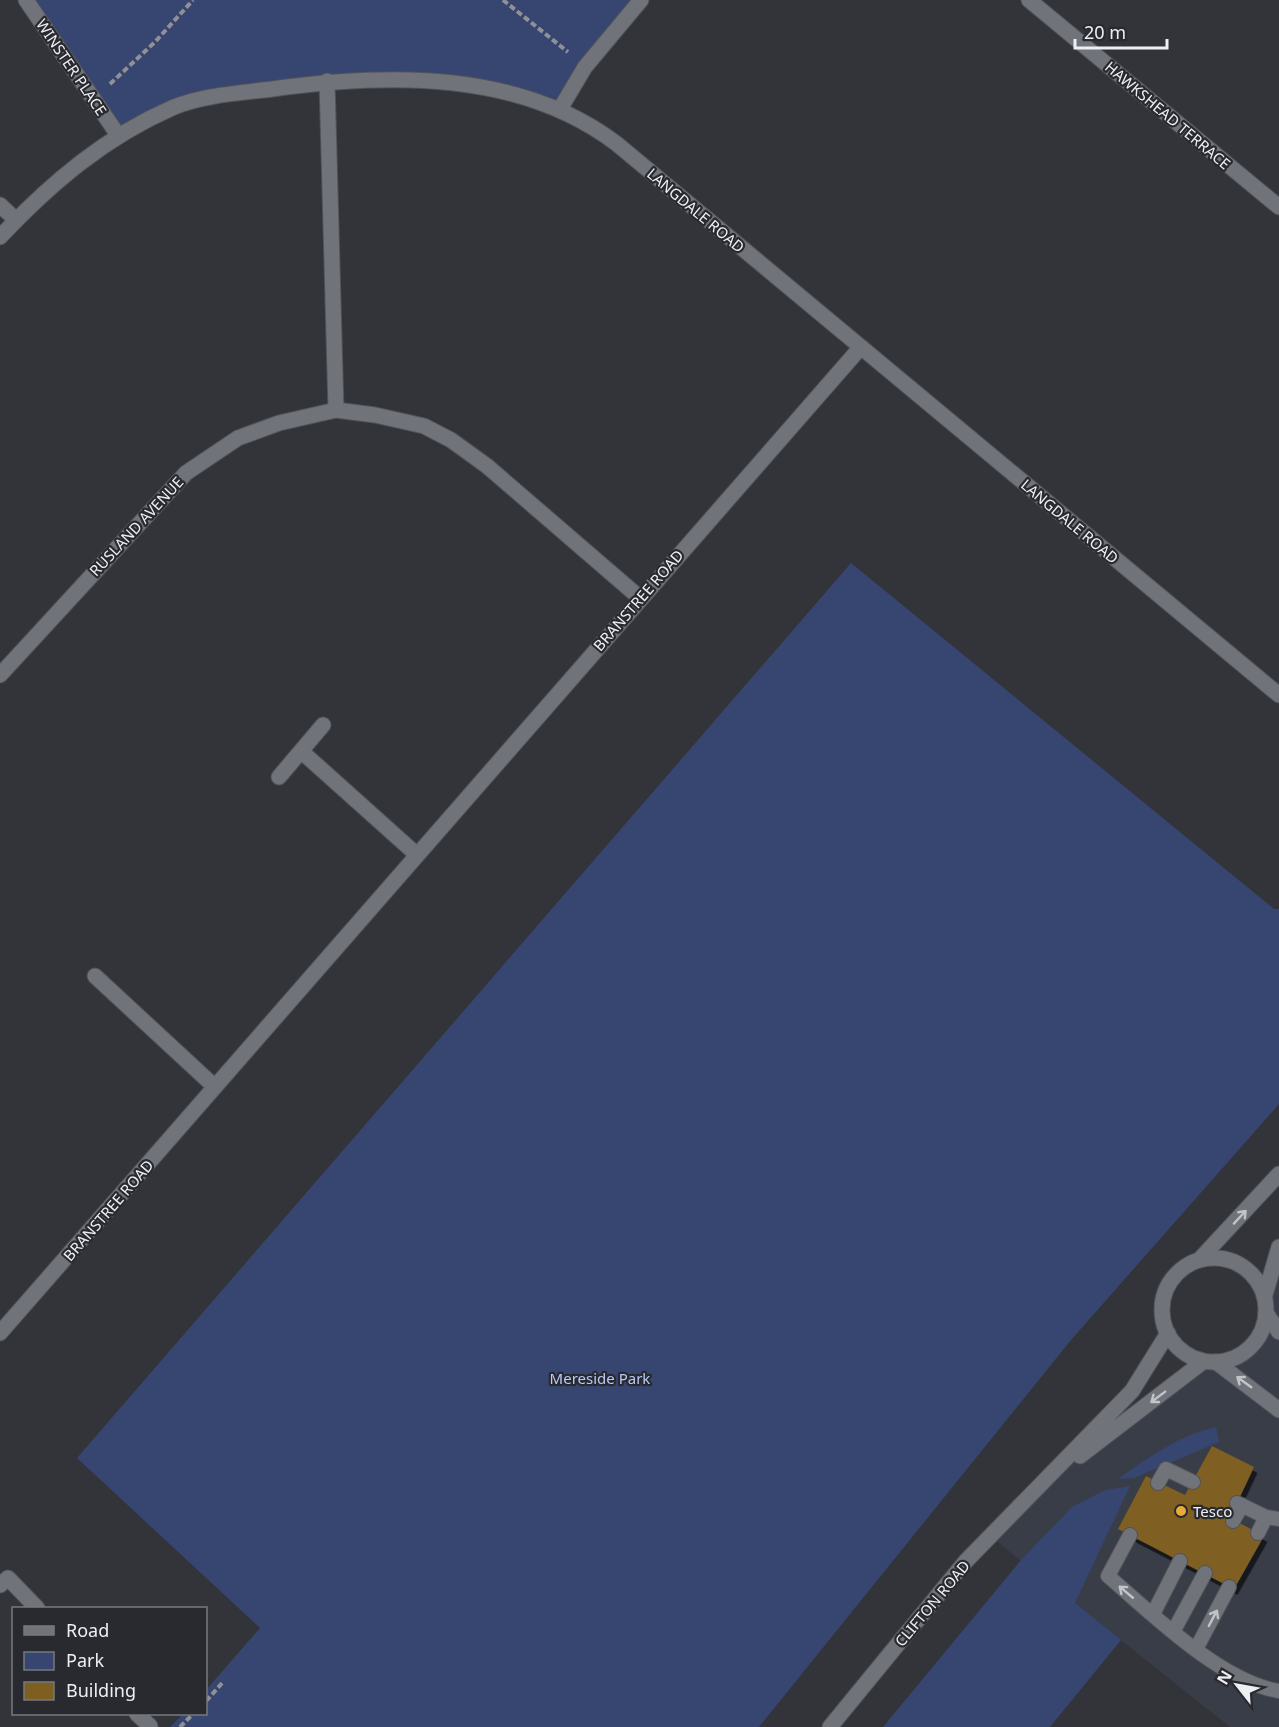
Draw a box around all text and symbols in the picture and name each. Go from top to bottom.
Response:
scale bar [1075,12,1166,50]
street label: WINSTER PLACE [32,15,112,119]
text: 20 m [1084,20,1126,44]
street label: HAWKSHEAD TERRACE [1101,57,1235,173]
street label: LANGDALE ROAD [643,163,749,257]
street label: RUSLAND AVENUE [85,472,187,580]
street label: LANGDALE ROAD [1017,474,1123,568]
street label: BRANSTREE ROAD [589,545,688,655]
street label: BRANSTREE ROAD [59,1155,158,1265]
one-way arrow [1232,1209,1247,1224]
park label: Mereside Park [550,1368,650,1388]
one-way arrow [1236,1376,1252,1388]
one-way arrow [1151,1391,1167,1404]
place label: Tesco [1193,1501,1232,1521]
marker: Tesco [1174,1504,1188,1518]
street label: CLIFTON ROAD [890,1556,974,1650]
one-way arrow [1119,1585,1134,1599]
legend [12,1607,207,1715]
one-way arrow [1207,1610,1219,1627]
text: Road [66,1618,109,1642]
text: Park [66,1648,104,1672]
north arrow [1207,1655,1267,1715]
text: N [1211,1666,1237,1689]
text: Building [66,1678,136,1702]

